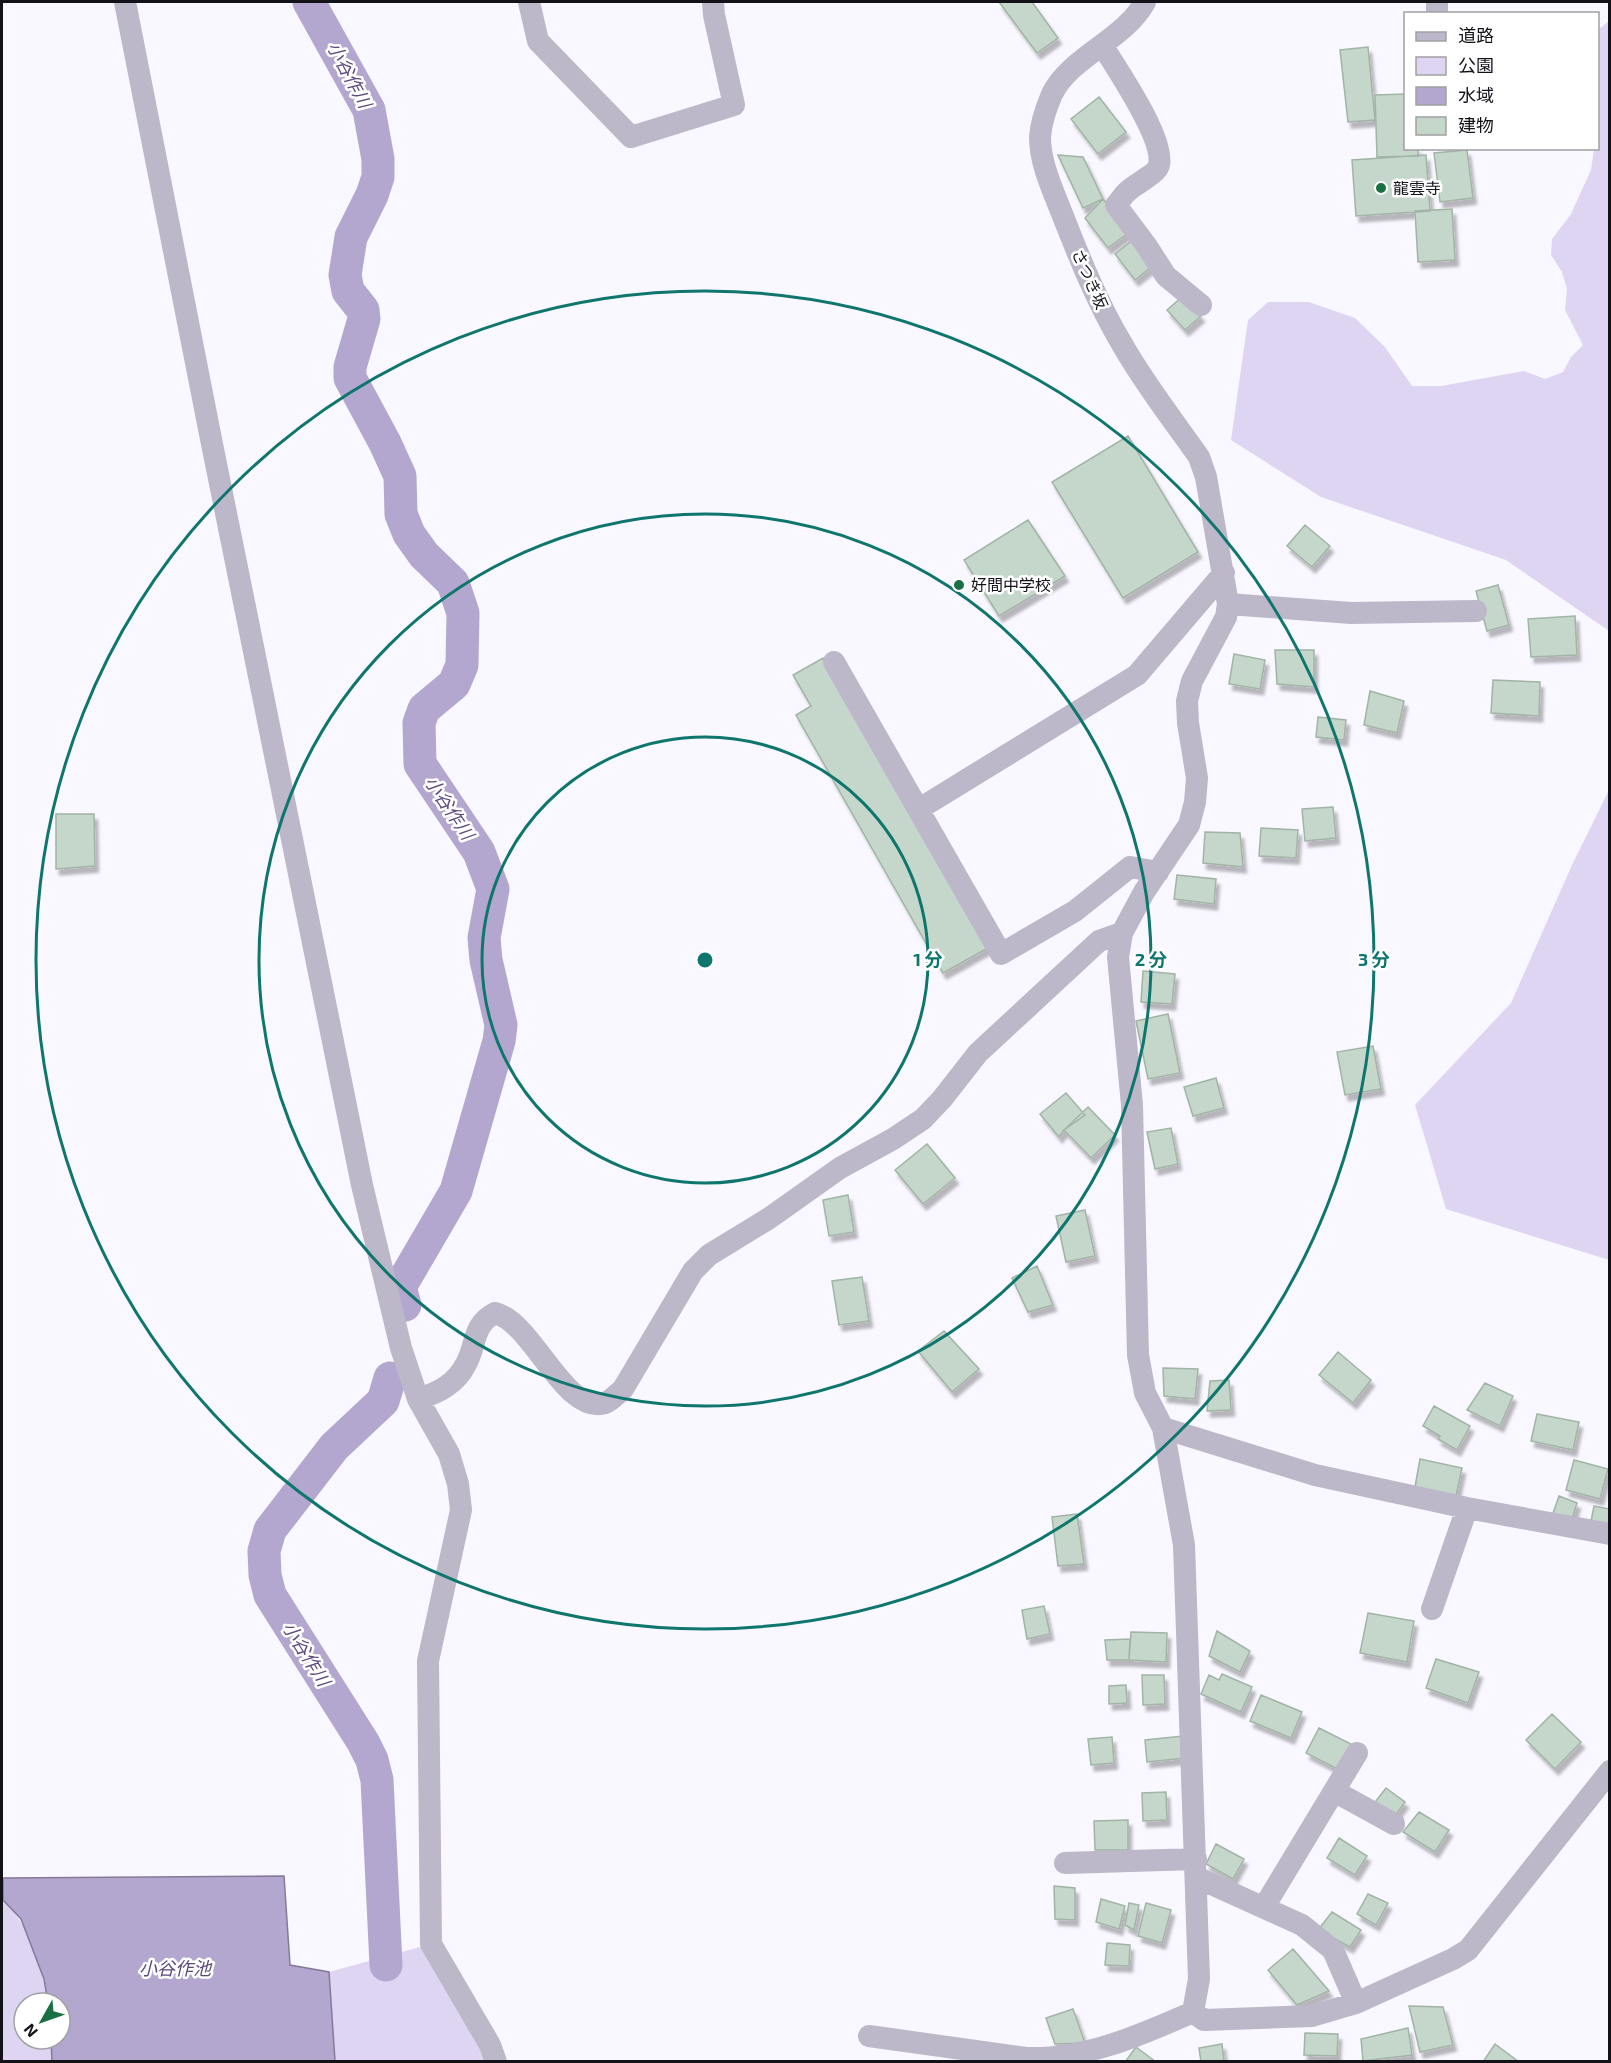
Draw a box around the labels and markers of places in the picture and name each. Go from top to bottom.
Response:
place label: 龍雲寺 [1393,178,1441,197]
marker: 龍雲寺 [1374,181,1388,195]
place label: 好間中学校 [971,575,1051,594]
marker: 好間中学校 [952,578,966,592]
centre of rings [695,950,715,970]

